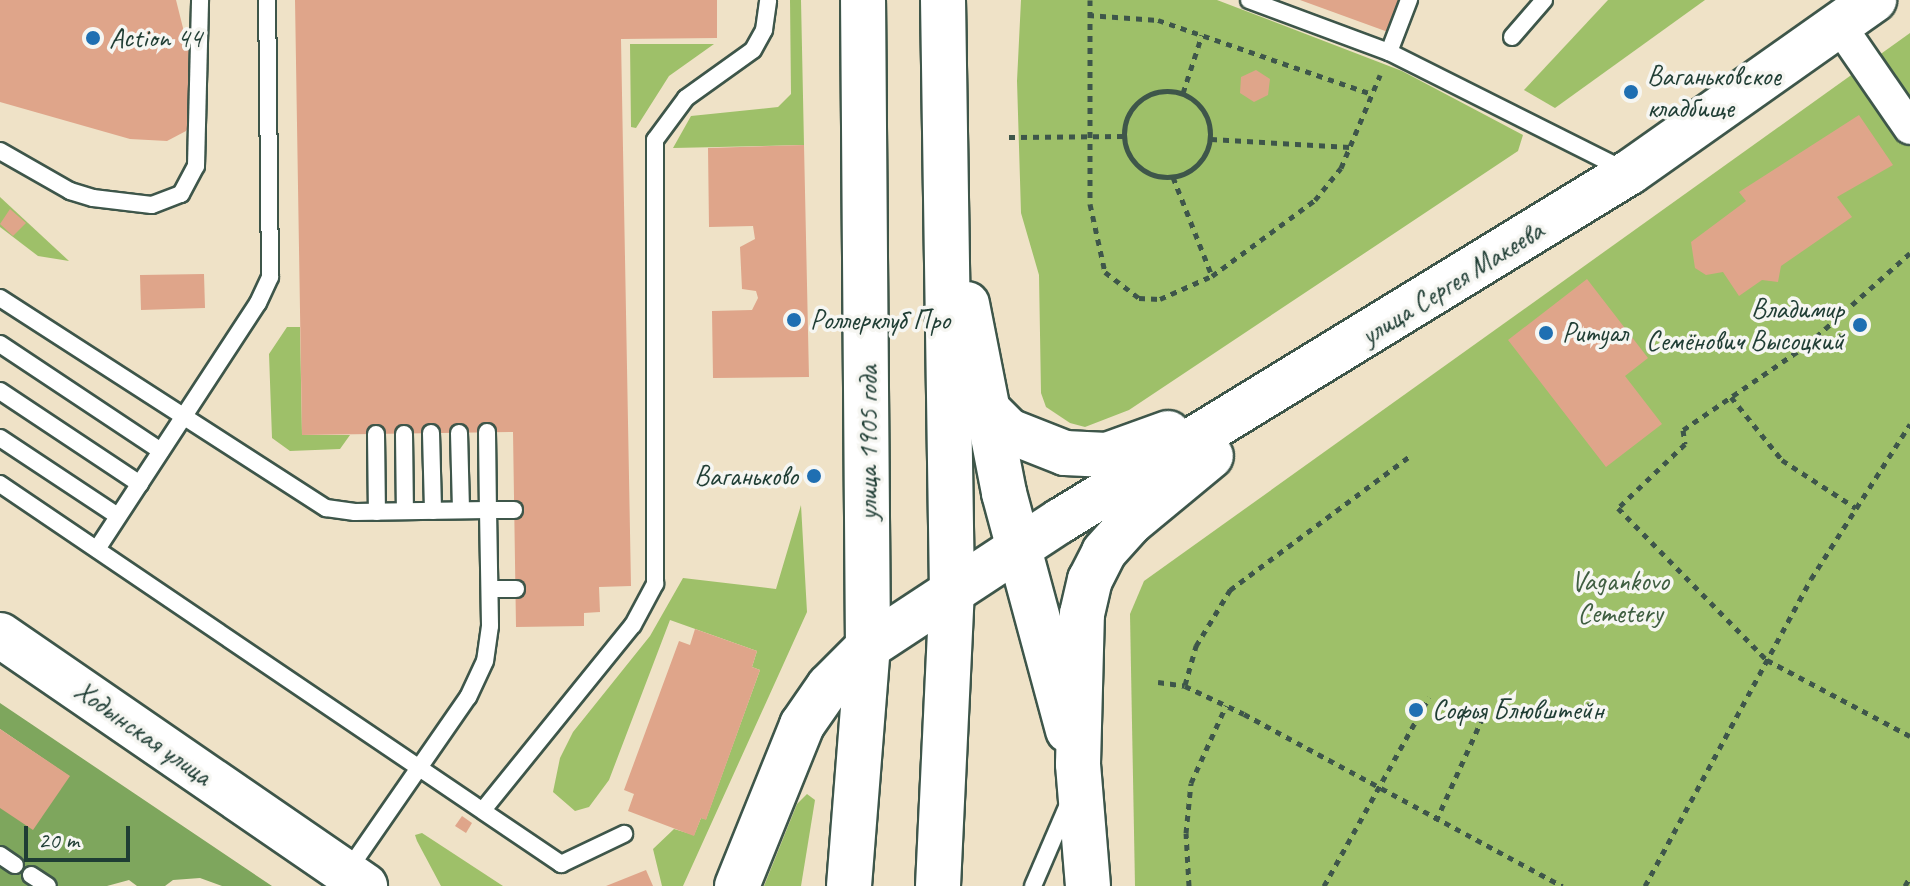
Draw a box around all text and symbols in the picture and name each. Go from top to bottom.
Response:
place label: Action 44 [109,21,202,55]
marker: Action 44 [84,29,102,47]
place label: Ваганьковское кладбище [1647,59,1781,125]
marker: Ваганьковское кладбище [1622,83,1640,101]
street label: улица Сергея Макеева [1355,214,1549,352]
place label: Владимир Семёнович Высоцкий [1646,292,1844,358]
place label: Роллерклуб Про [810,303,950,337]
marker: Роллерклуб Про [785,311,803,329]
place label: Ритуал [1562,316,1628,350]
marker: Владимир Семёнович Высоцкий [1851,316,1869,334]
marker: Ритуал [1537,324,1555,342]
street label: улица 1905 года [851,365,885,521]
place label: Ваганьково [694,459,798,493]
marker: Ваганьково [805,467,823,485]
park label: Vagankovo Cemetery [1571,564,1669,630]
street label: Ходынская улица [67,673,219,793]
place label: Софья Блювштейн [1432,693,1602,727]
marker: Софья Блювштейн [1407,701,1425,719]
scale bar [28,810,134,860]
text: 20 m [38,825,79,855]

